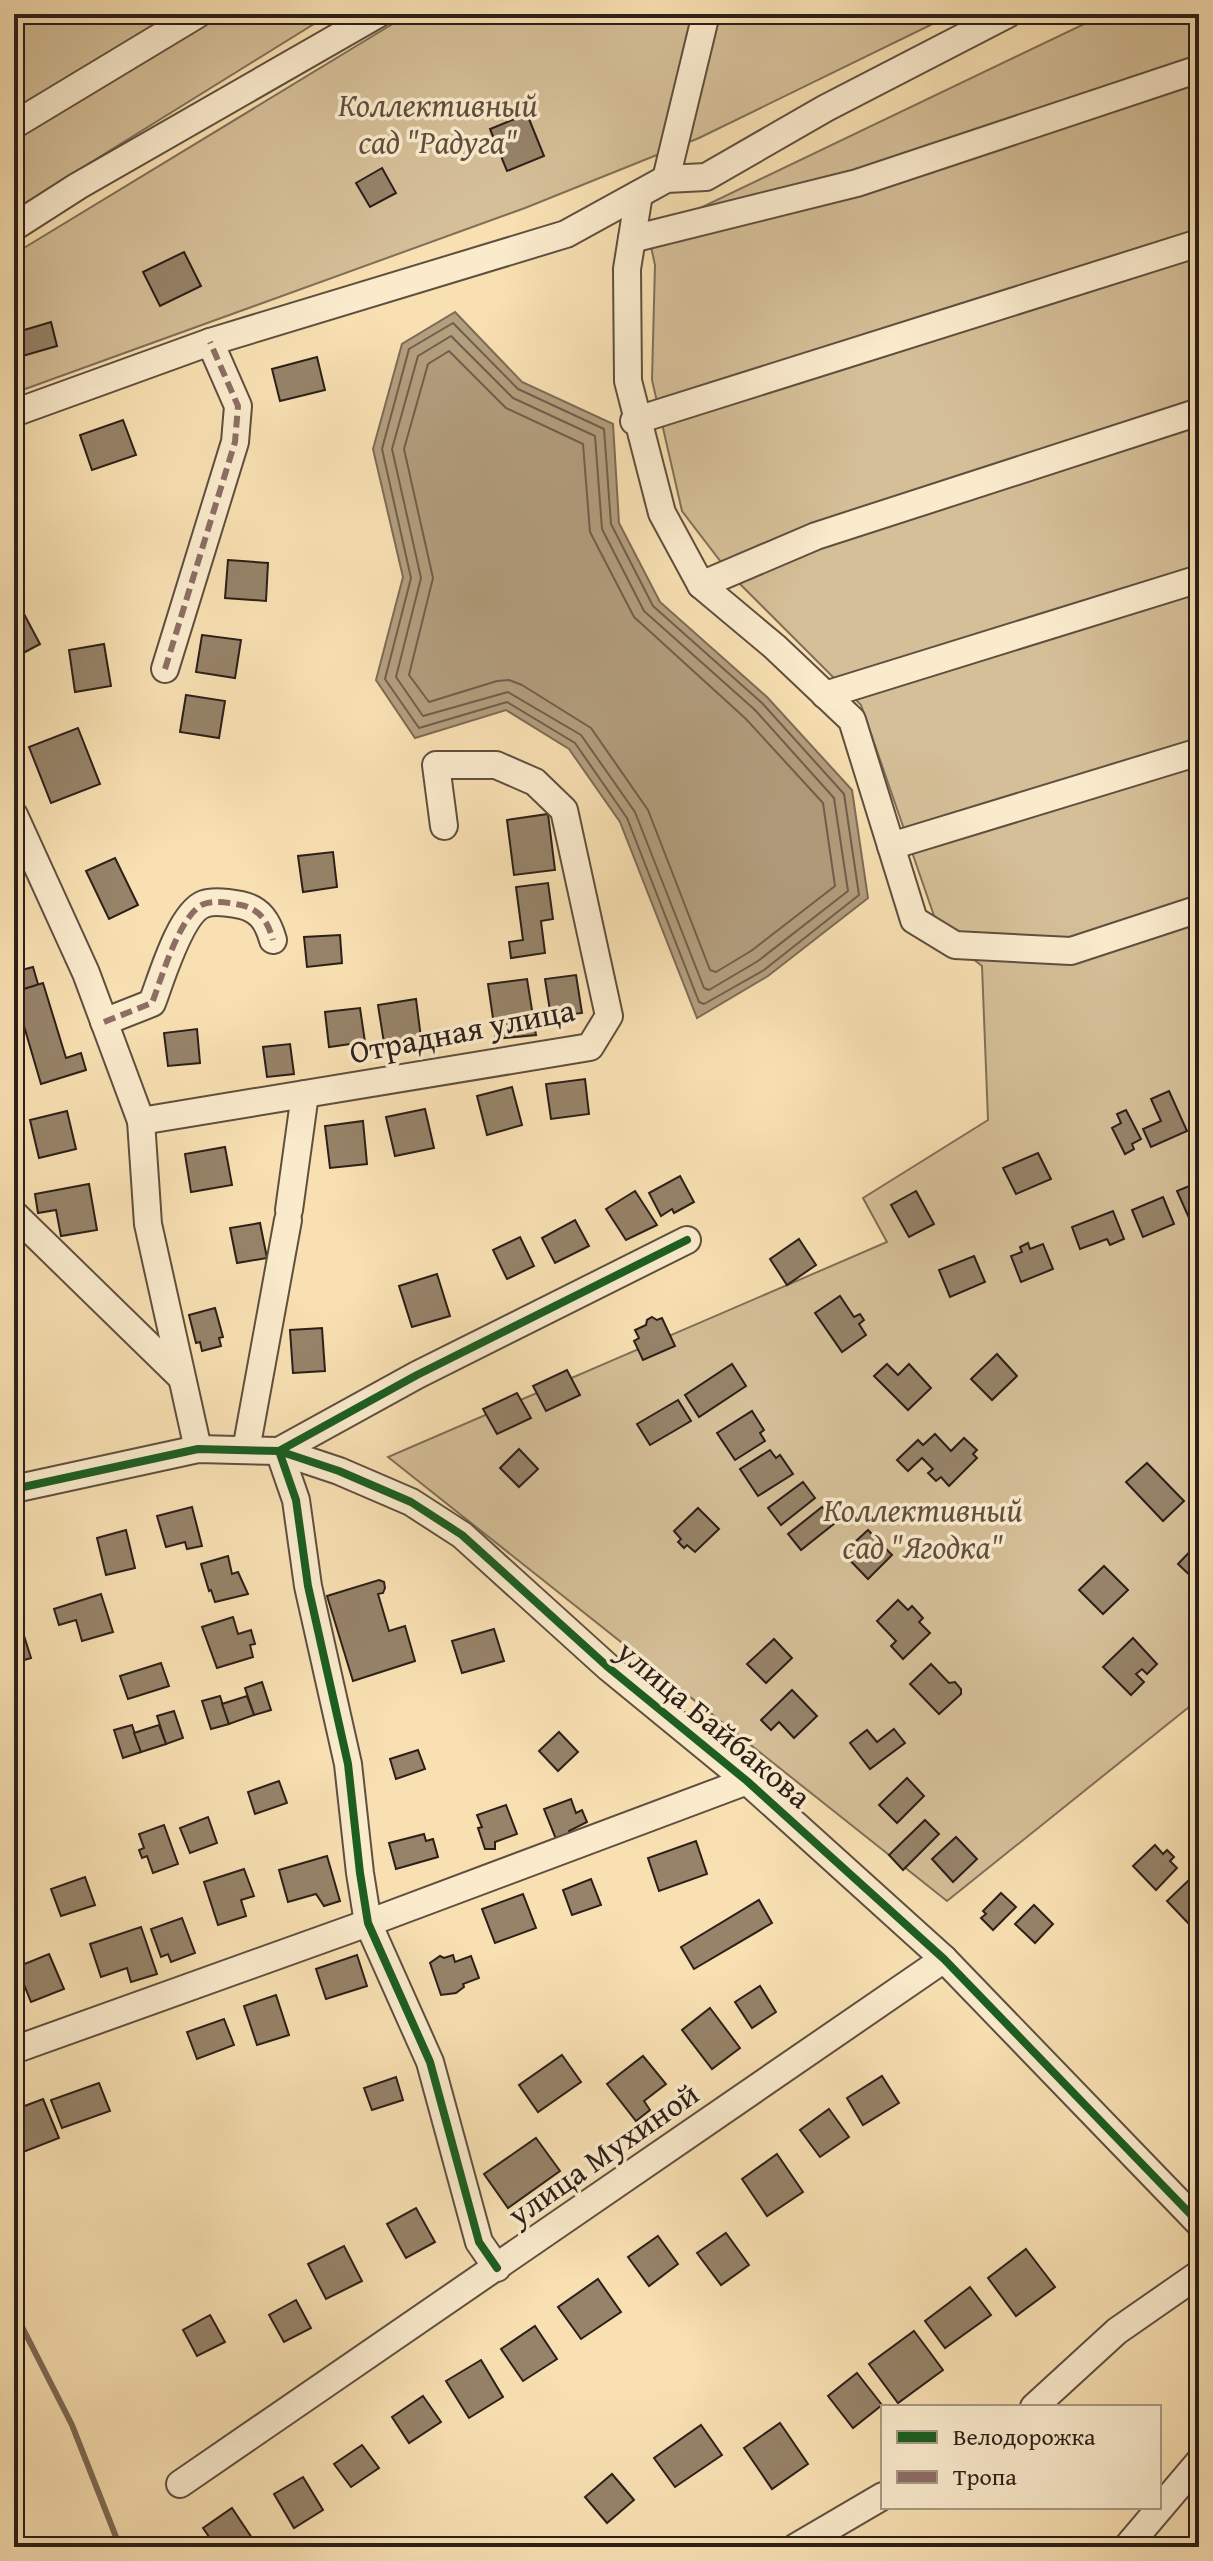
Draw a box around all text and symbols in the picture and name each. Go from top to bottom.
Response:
park label: Коллективный сад "Радуга" [338,81,538,165]
street label: Отрадная улица [345,986,579,1075]
park label: Коллективный сад "Ягодка" [823,1486,1023,1570]
street label: улица Байбакова [606,1627,822,1820]
street label: улица Мухиной [497,2070,708,2238]
legend [881,2405,1161,2509]
text: Велодорожка [953,2419,1096,2454]
text: Тропа [953,2459,1017,2494]

